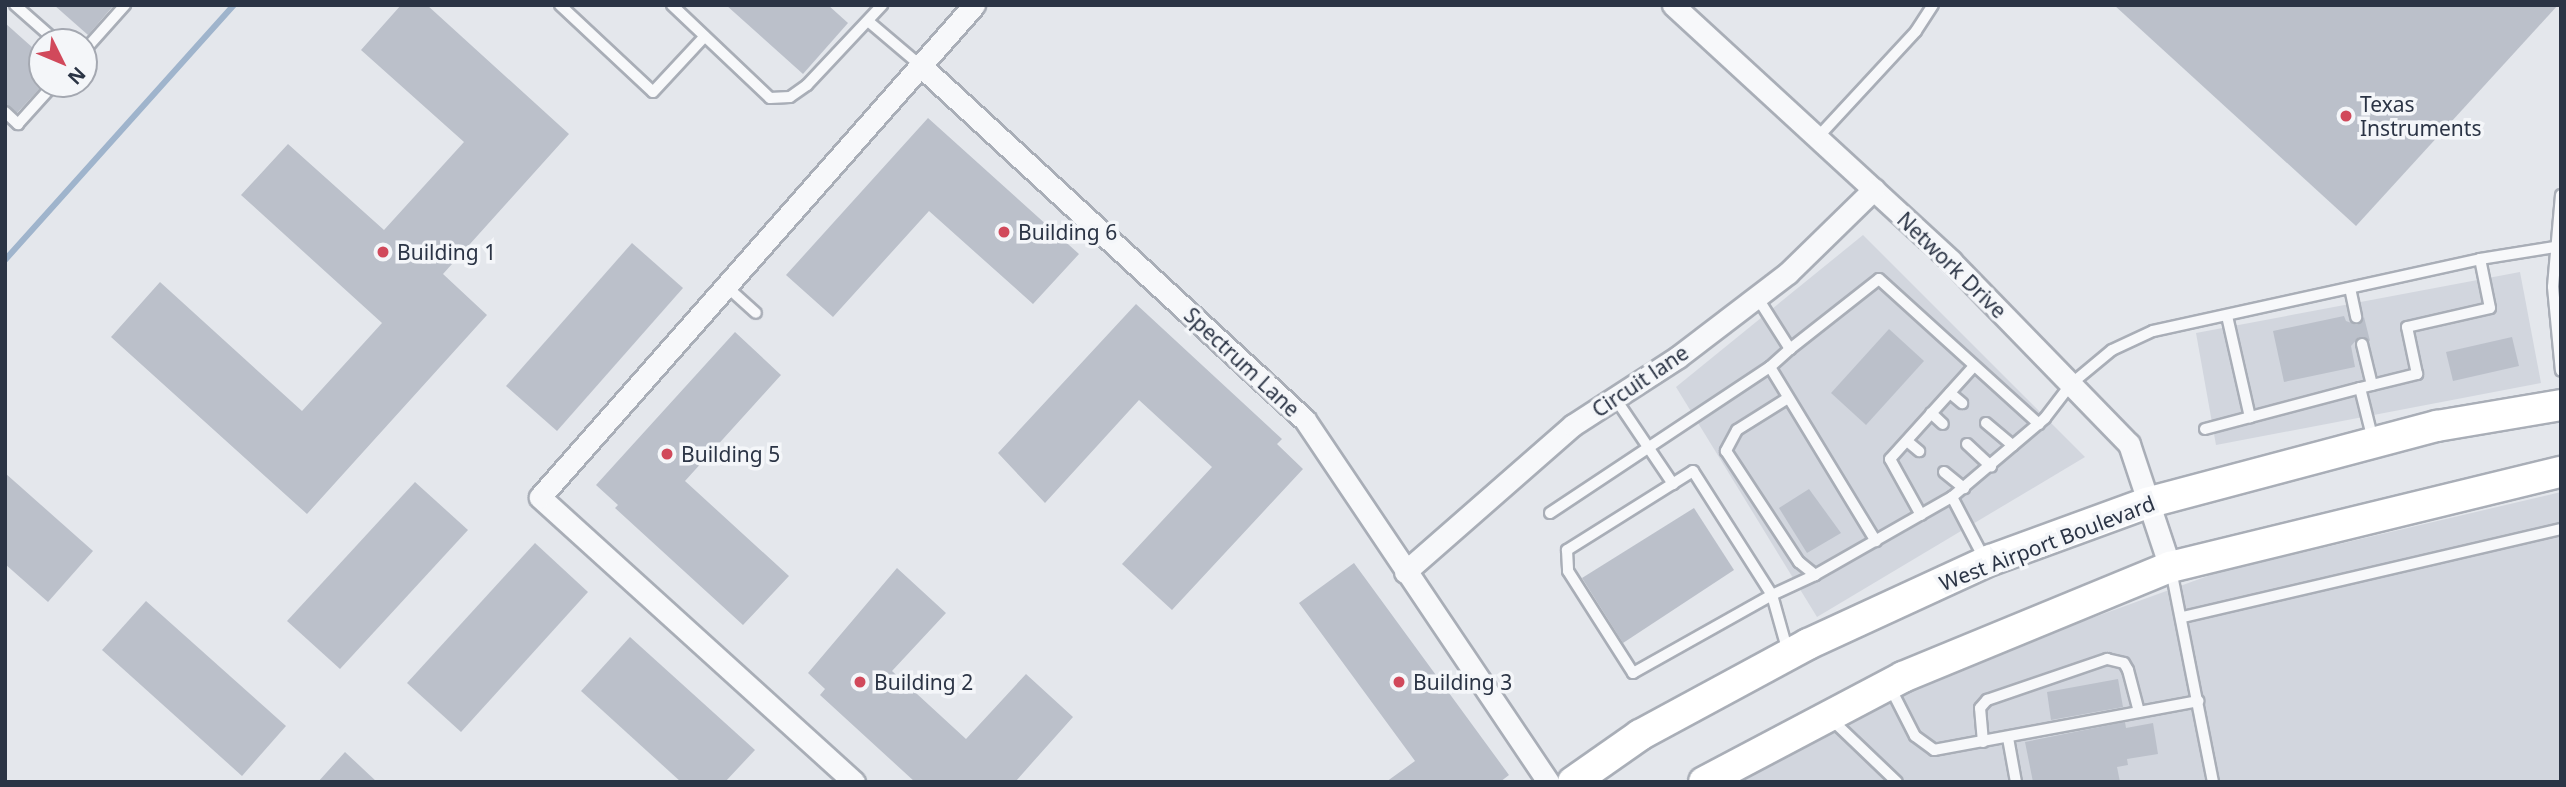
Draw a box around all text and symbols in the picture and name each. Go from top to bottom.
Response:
north arrow [28,28,98,98]
text: N [62,61,92,90]
place label: Texas Instruments [2360,91,2481,141]
marker: Texas Instruments [2338,108,2354,124]
street label: Network Drive [1892,207,2012,323]
place label: Building 6 [1018,219,1117,245]
marker: Building 6 [996,224,1012,240]
place label: Building 1 [397,239,496,265]
marker: Building 1 [375,244,391,260]
street label: Spectrum Lane [1179,302,1305,422]
street label: Circuit lane [1587,340,1693,422]
place label: Building 5 [681,441,780,467]
marker: Building 5 [659,446,675,462]
street label: West Airport Boulevard [1936,490,2158,596]
place label: Building 2 [874,669,973,695]
place label: Building 3 [1413,669,1512,695]
marker: Building 2 [852,674,868,690]
marker: Building 3 [1391,674,1407,690]

